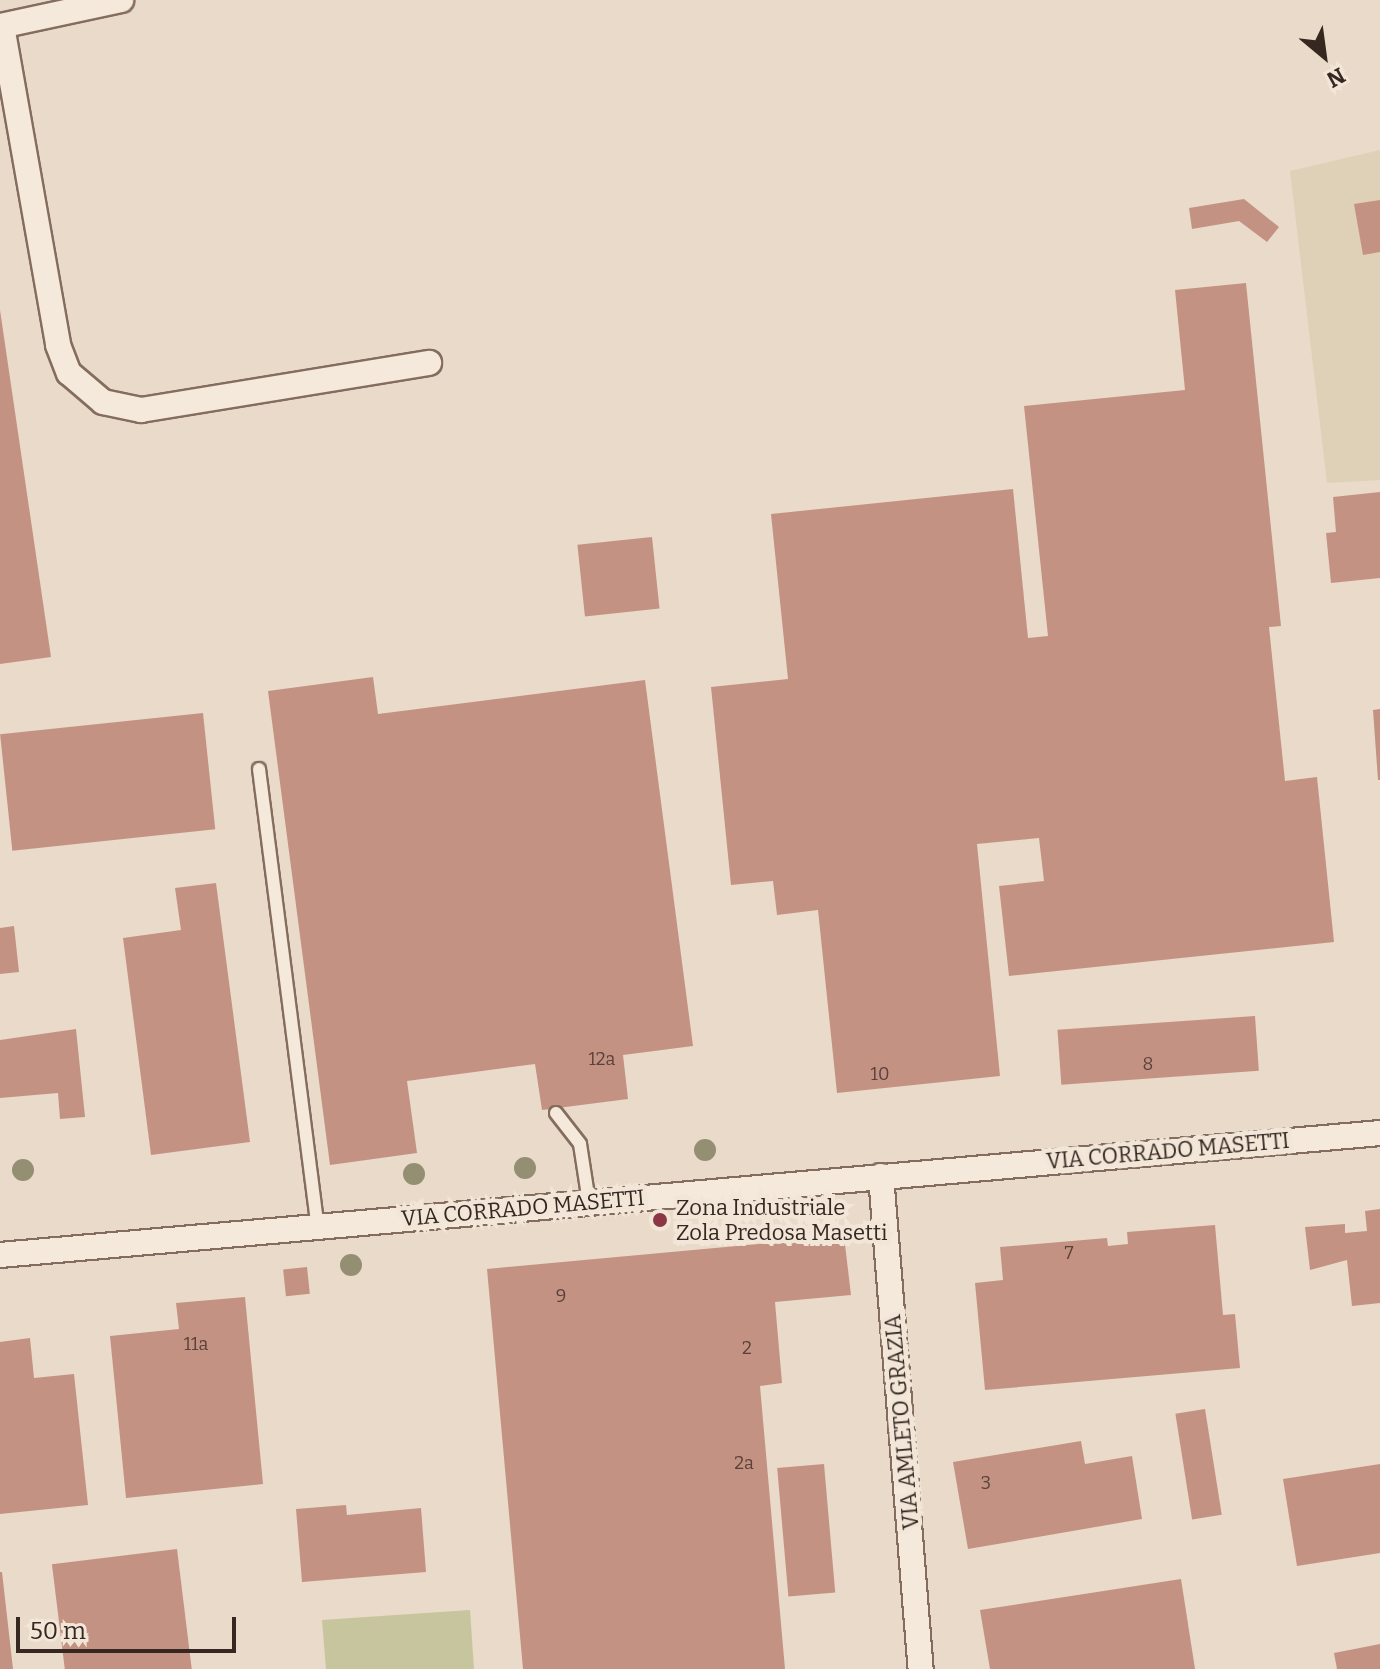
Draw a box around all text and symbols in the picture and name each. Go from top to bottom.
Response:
north arrow [1284,16,1364,96]
text: N [1322,61,1350,93]
house number: 12a [589,1048,615,1070]
house number: 8 [1143,1053,1153,1075]
house number: 10 [871,1063,889,1085]
street label: VIA CORRADO MASETTI [1045,1127,1291,1175]
street label: VIA CORRADO MASETTI [400,1184,646,1232]
place label: Zona Industriale Zola Predosa Masetti [676,1194,888,1246]
marker: Zona Industriale Zola Predosa Masetti [651,1211,669,1229]
house number: 7 [1064,1242,1074,1264]
house number: 9 [556,1285,566,1307]
street label: VIA AMLETO GRAZIA [879,1313,925,1531]
house number: 11a [184,1333,208,1355]
house number: 2 [742,1337,752,1359]
house number: 2a [734,1452,754,1474]
house number: 3 [981,1472,991,1494]
scale bar [20,1601,240,1651]
text: 50 m [30,1617,86,1645]

